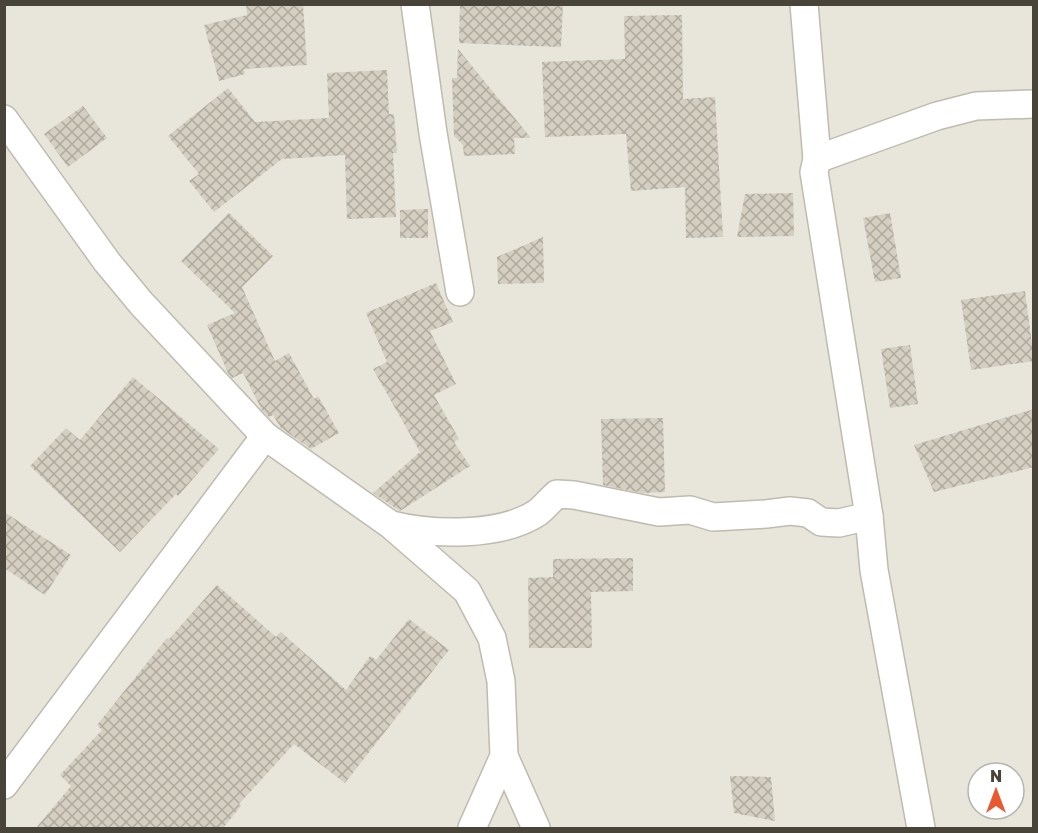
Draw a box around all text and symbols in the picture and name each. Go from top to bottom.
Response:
north arrow [966,761,1026,821]
text: N [990,766,1002,786]

